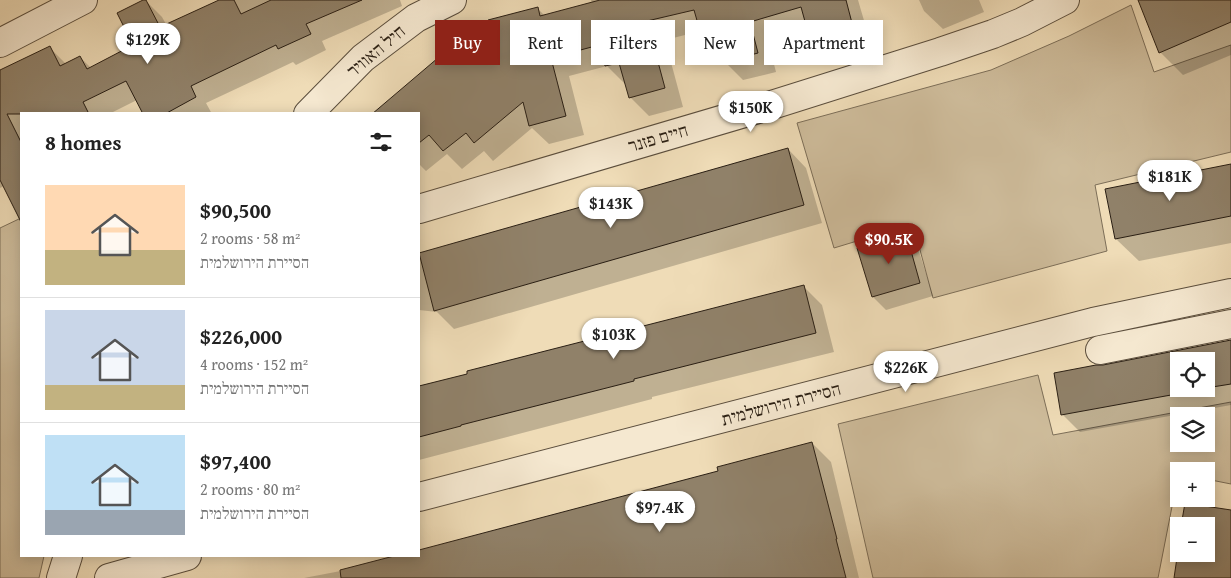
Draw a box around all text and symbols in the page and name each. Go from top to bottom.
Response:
street label: חיל האוויר [340,18,411,83]
chip: Buy [435,20,500,65]
chip: Rent [510,20,581,65]
chip: Filters [591,20,675,65]
chip: New [685,20,754,65]
chip: Apartment [764,20,883,65]
pin: $129K [113,22,183,65]
text: $129K [126,27,170,51]
pin: $150K [716,90,786,133]
text: $150K [729,95,773,119]
street label: חיים פזנר [625,116,691,159]
text: 8 homes [45,127,121,158]
icon: filters [367,128,395,156]
pin: $181K [1135,160,1205,202]
text: $181K [1148,164,1192,188]
pin: $143K [576,186,646,229]
text: $143K [589,191,633,215]
text: $90,500 [200,195,271,226]
icon: home [85,205,145,265]
pin: $90.5K [848,222,930,265]
text: 2 rooms · 58 m² [200,226,300,250]
text: $90.5K [865,227,913,251]
text: הסיירת הירושלמית [200,250,309,274]
pin: $103K [579,318,649,360]
text: $226,000 [200,321,282,352]
text: $103K [592,322,636,346]
icon: home [85,330,145,390]
pin: $226K [871,350,941,393]
text: 4 rooms · 152 m² [200,352,308,376]
map controls [1170,352,1215,562]
button: locate [1170,352,1215,397]
text: $226K [884,355,928,379]
street label: הסיירת הירושלמית [718,375,844,432]
text: הסיירת הירושלמית [200,376,309,400]
button: layers [1170,407,1215,452]
text: $97,400 [200,446,271,477]
icon: home [85,455,145,515]
button: + [1170,462,1215,507]
text: 2 rooms · 80 m² [200,477,300,501]
pin: $97.4K [619,490,701,533]
text: $97.4K [636,495,684,519]
text: הסיירת הירושלמית [200,501,309,525]
button: − [1170,517,1215,562]

